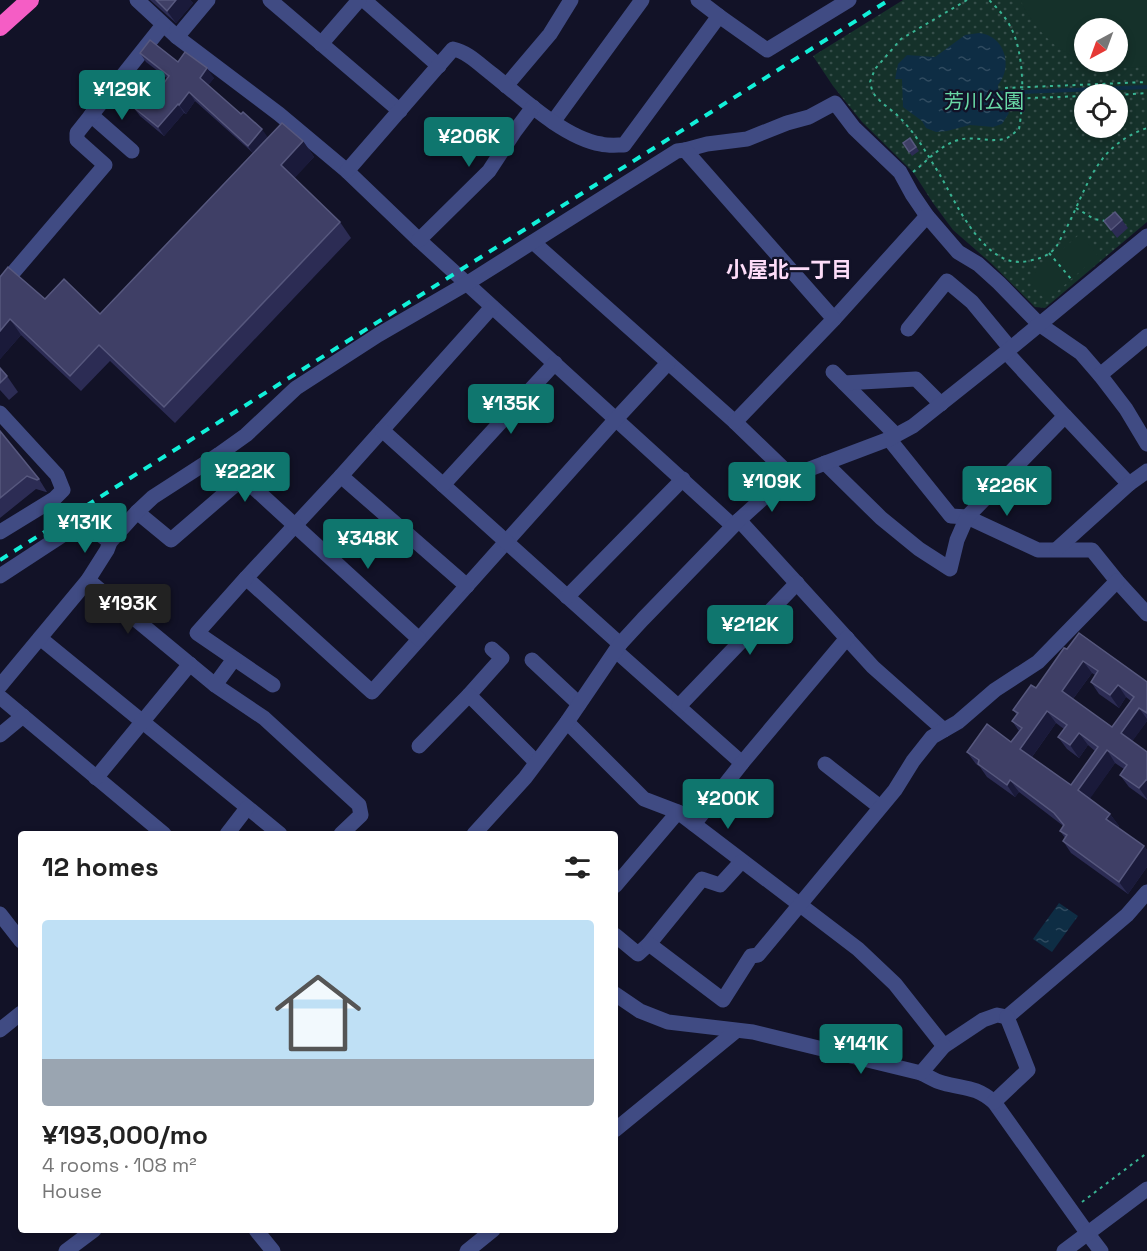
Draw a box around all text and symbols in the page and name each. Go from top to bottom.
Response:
north arrow [1074,18,1128,72]
map controls [1074,18,1128,138]
pin: ¥129K [80,70,164,121]
text: ¥129K [93,76,151,102]
button: locate [1074,84,1128,138]
park label: 芳川公園 [944,88,1024,114]
pin: ¥206K [427,117,511,168]
text: ¥206K [438,123,500,149]
district label: 小屋北一丁目 [726,256,852,283]
pin: ¥135K [469,384,553,435]
text: ¥135K [482,390,540,416]
pin: ¥222K [203,452,287,503]
text: ¥222K [215,458,275,484]
pin: ¥109K [730,462,814,513]
pin: ¥226K [965,466,1049,517]
text: ¥109K [742,468,802,494]
text: ¥226K [976,472,1038,498]
pin: ¥131K [43,503,127,554]
text: ¥131K [58,509,112,535]
pin: ¥348K [326,519,410,570]
text: ¥348K [337,525,399,551]
pin: ¥193K [86,584,170,635]
text: ¥193K [99,590,157,616]
pin: ¥212K [708,605,792,656]
text: ¥212K [721,611,779,637]
pin: ¥200K [686,779,770,830]
text: ¥200K [697,785,759,811]
text: 12 homes [42,850,159,884]
icon: filters [561,851,594,884]
icon: home [264,959,372,1067]
pin: ¥141K [819,1024,903,1075]
text: ¥141K [834,1030,888,1056]
text: ¥193,000/mo [42,1118,208,1152]
text: 4 rooms · 108 m² [42,1152,197,1178]
text: House [42,1178,102,1204]

